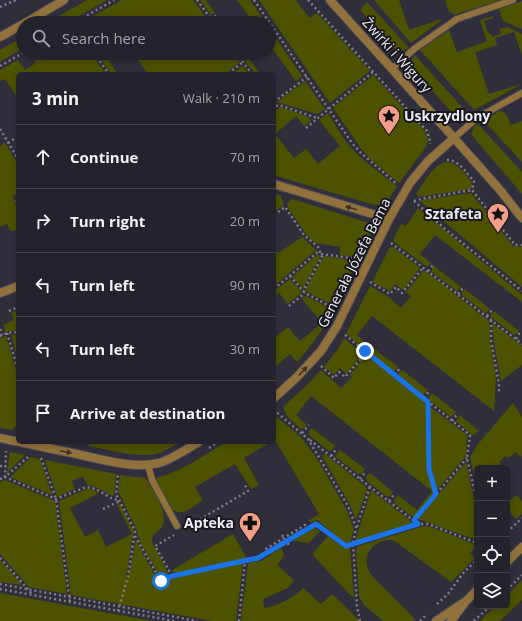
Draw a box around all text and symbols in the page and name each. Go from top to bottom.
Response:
street label: Żwirki i Wigury [358,13,437,97]
search box [16,16,276,60]
icon: search [30,27,52,49]
text: Search here [62,28,146,48]
text: 3 min [32,87,79,110]
text: Walk · 210 m [183,89,260,107]
place icon: Uskrzydlony [376,103,402,136]
place label: Uskrzydlony [404,106,490,125]
icon: ahead [32,146,54,168]
text: Continue [70,147,138,167]
text: 70 m [230,148,260,166]
street label: Generała Józefa Bema [313,195,395,331]
place icon: Sztafeta [485,201,511,234]
place label: Sztafeta [425,204,482,223]
one-way arrow [345,205,357,211]
icon: right [32,210,54,232]
text: Turn right [70,211,145,231]
text: 20 m [230,212,260,230]
icon: left [32,274,54,296]
text: Turn left [70,275,135,295]
text: 90 m [230,276,260,294]
icon: left [32,338,54,360]
text: Turn left [70,339,135,359]
text: 30 m [230,340,260,358]
route end [356,342,374,360]
one-way arrow [298,366,308,376]
icon: arrive [32,402,54,424]
text: Arrive at destination [70,403,225,423]
one-way arrow [59,449,72,455]
map controls [474,465,510,609]
button: + [474,465,510,501]
button: − [474,501,510,537]
pharmacy icon: Apteka [237,510,263,543]
place label: Apteka [184,513,234,532]
button: locate [474,537,510,573]
route start [152,572,170,590]
button: layers [474,573,510,609]

